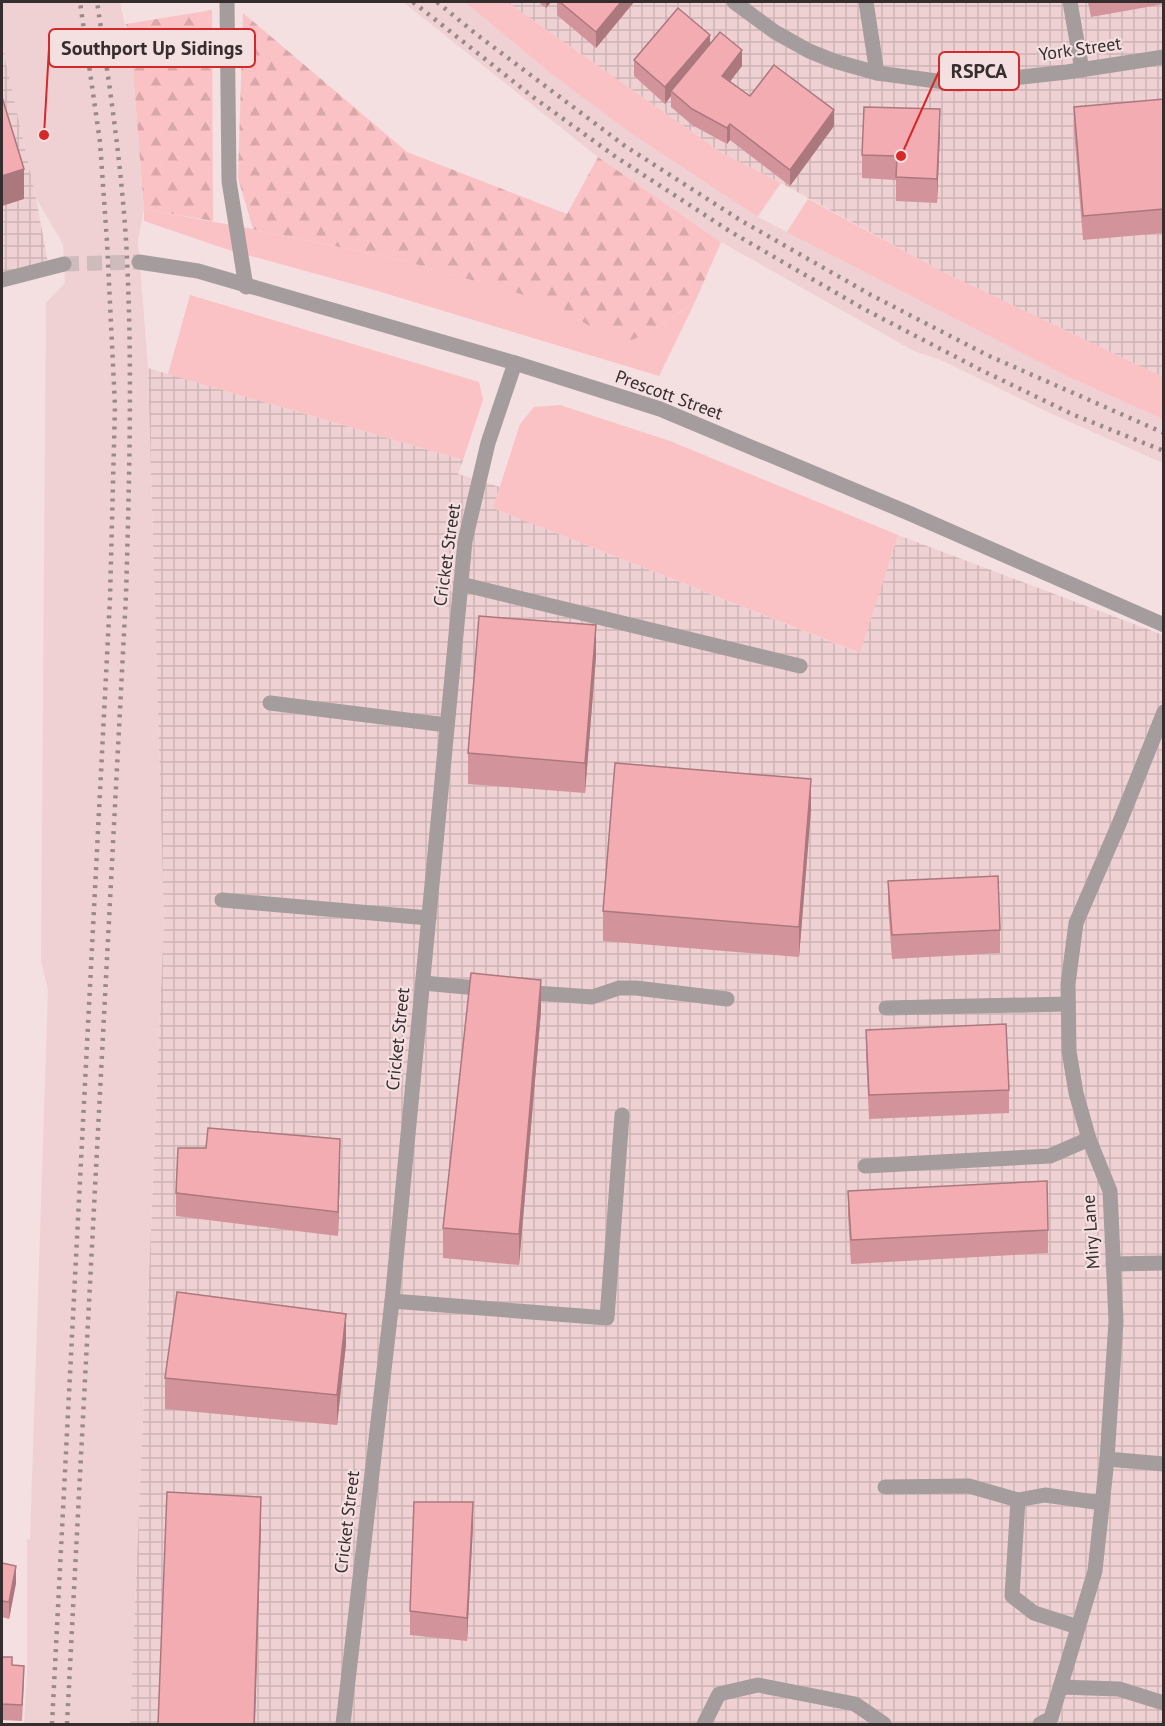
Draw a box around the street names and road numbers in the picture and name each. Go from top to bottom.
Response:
street label: York Street [1037,31,1123,66]
street label: Prescott Street [612,364,726,425]
street label: Cricket Street [428,502,465,608]
street label: Cricket Street [381,986,414,1092]
street label: Miry Lane [1076,1194,1105,1270]
street label: Cricket Street [329,1469,364,1575]

